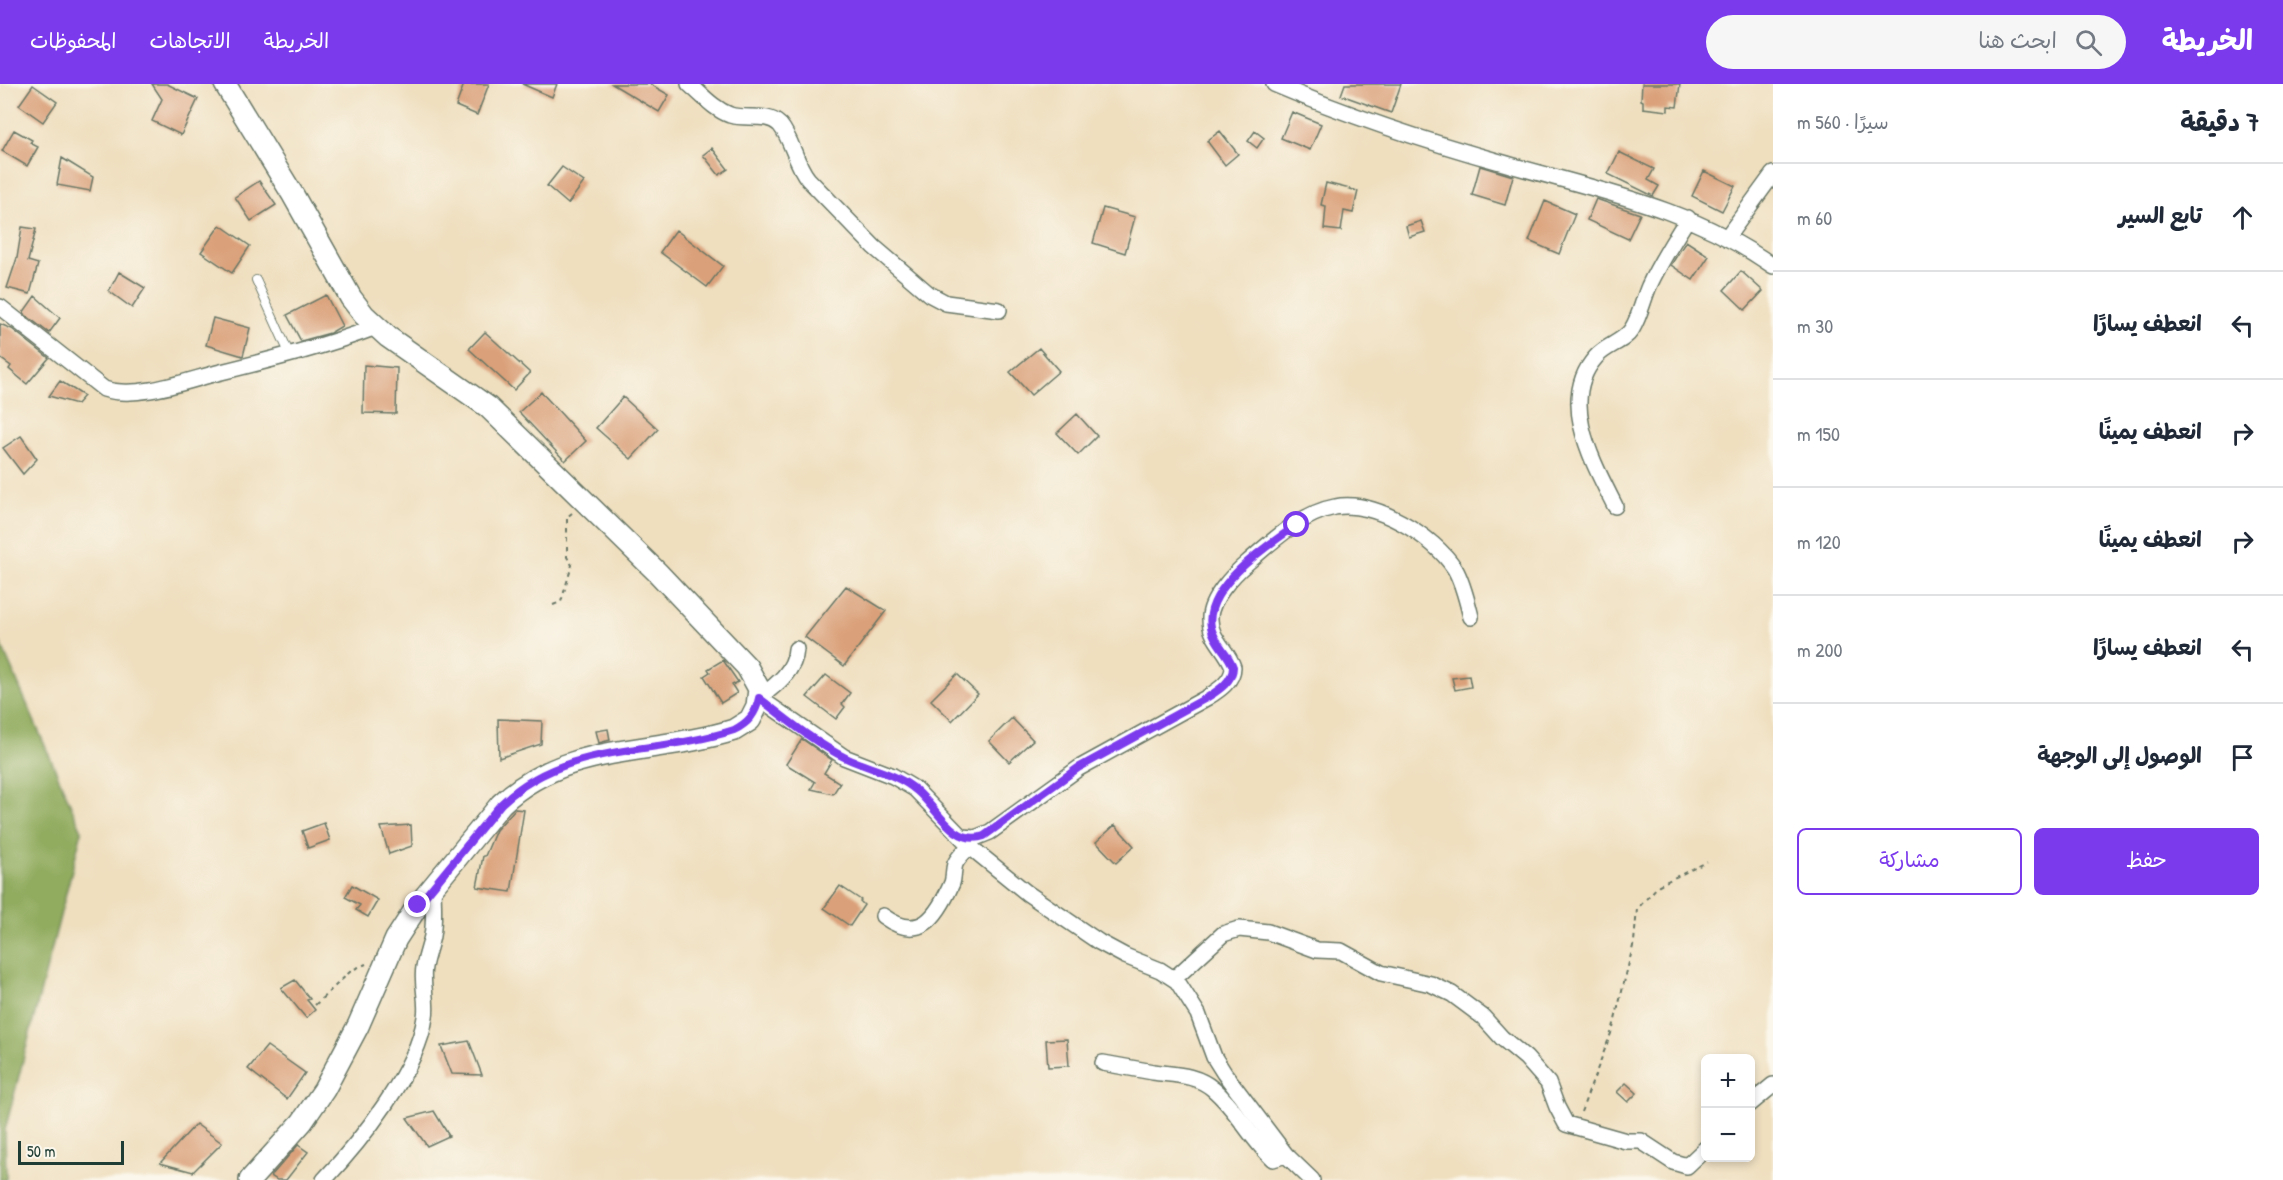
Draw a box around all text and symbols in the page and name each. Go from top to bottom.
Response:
search box [1706,15,2126,69]
text: الخريطة [2162,21,2253,59]
text: ابحث هنا [1978,25,2057,55]
text: المحفوظات [30,26,116,55]
text: الاتجاهات [149,26,231,55]
text: الخريطة [264,26,329,55]
icon: search [2072,26,2105,59]
text: 7 دقيقة [2180,104,2259,139]
text: سيرًا · 560 m [1797,108,1889,135]
text: تابع السير [2119,200,2202,230]
icon: ahead [2226,201,2259,234]
text: 60 m [1797,204,1832,231]
text: انعطف يسارًا [2093,308,2202,338]
icon: left [2226,309,2259,342]
text: 30 m [1797,312,1833,339]
text: انعطف يمينًا [2099,416,2202,446]
icon: right [2226,417,2259,450]
text: 150 m [1797,420,1840,447]
route start [1283,511,1309,537]
text: انعطف يمينًا [2099,524,2202,554]
icon: right [2226,525,2259,558]
text: 120 m [1797,528,1841,555]
text: انعطف يسارًا [2093,632,2202,662]
icon: left [2226,633,2259,666]
text: 200 m [1797,636,1843,663]
text: الوصول إلى الوجهة [2037,740,2202,770]
icon: arrive [2226,741,2259,774]
button: مشاركة [1797,828,2022,895]
button: حفظ [2034,828,2259,895]
route end [404,891,430,917]
map controls [1701,1054,1755,1162]
button: + [1701,1054,1755,1108]
button: − [1701,1108,1755,1162]
scale bar [18,1138,124,1166]
text: 50 m [27,1140,56,1162]

